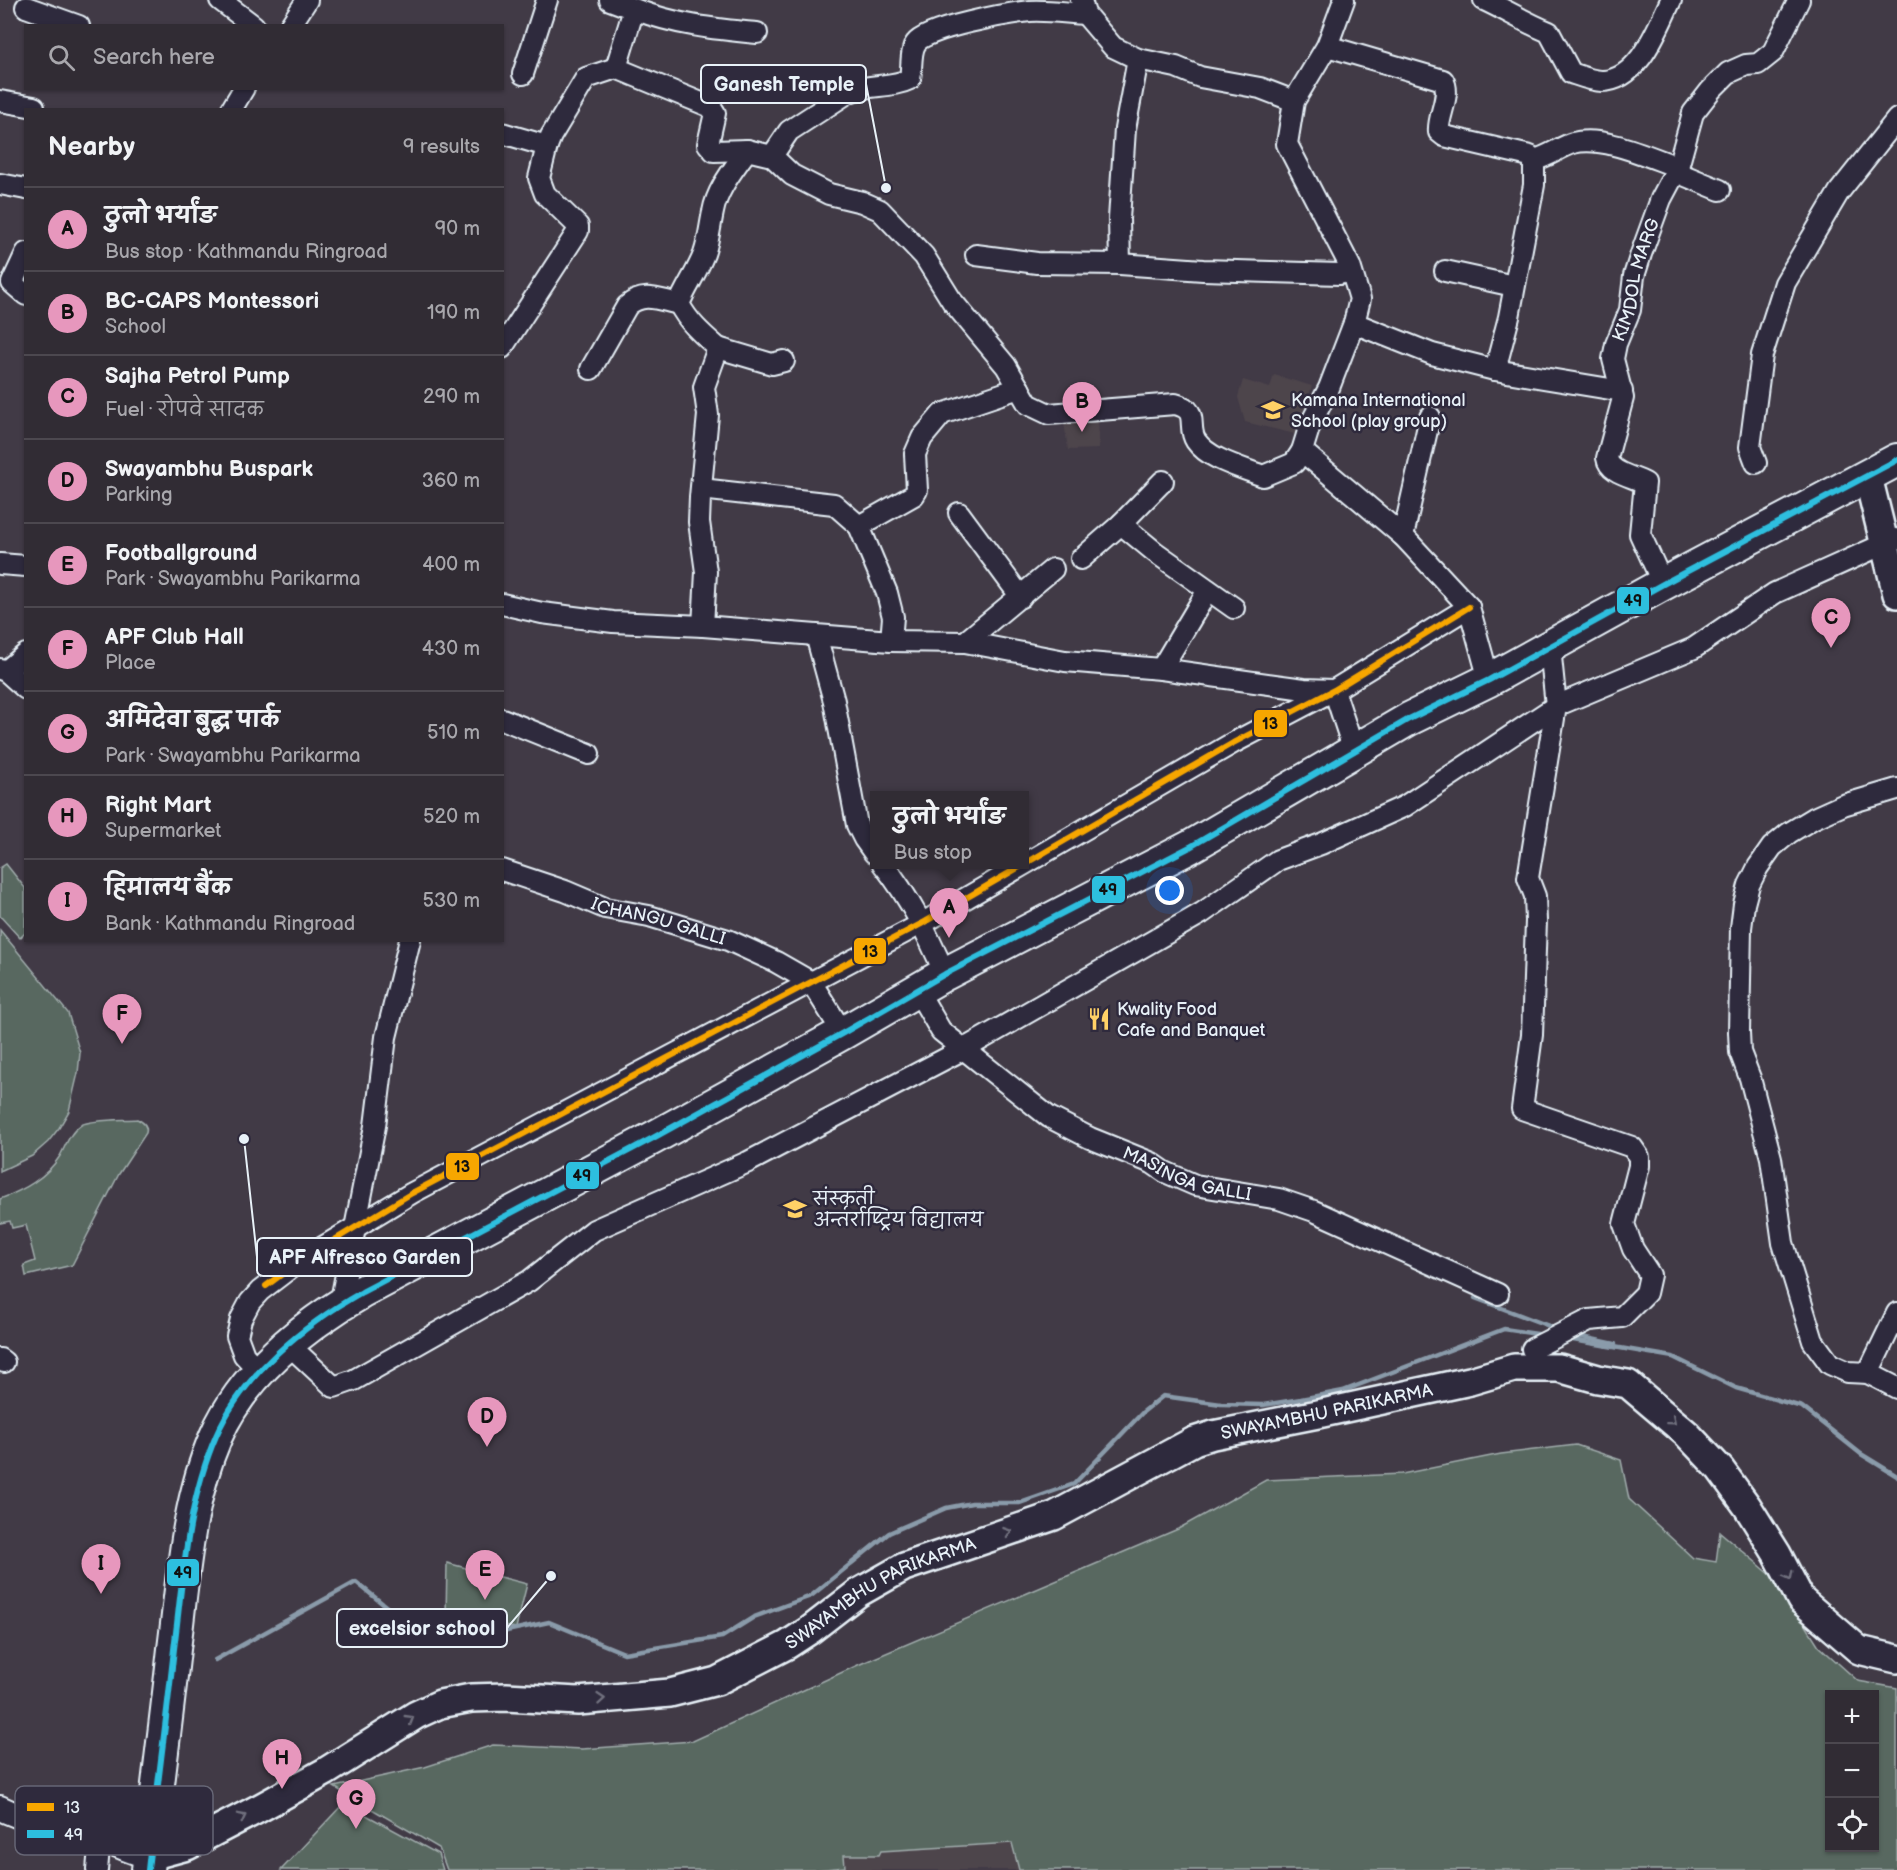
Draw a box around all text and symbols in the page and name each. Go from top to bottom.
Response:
search box [24,24,504,90]
icon: search [45,41,78,74]
text: Search here [93,44,215,71]
callout: Ganesh Temple [701,65,866,103]
text: Ganesh Temple [714,73,854,97]
text: Nearby [48,132,135,163]
text: 9 results [403,135,480,159]
text: ठुलो भर्यांङ [105,203,217,230]
street label: KIMDOL MARG [1608,215,1664,344]
text: A [61,217,74,241]
text: 90 m [435,217,480,241]
text: Bus stop · Kathmandu Ringroad [105,240,388,264]
text: BC-CAPS Montessori [105,288,319,315]
text: B [60,301,75,325]
text: 190 m [427,301,480,325]
text: School [105,315,166,339]
text: Sajha Petrol Pump [105,363,290,390]
pin: B [1062,382,1102,432]
text: C [60,385,75,409]
text: 290 m [423,385,480,409]
place label: Kamana International School (play group) [1291,390,1465,432]
school or university icon: Kamana International School (play group) [1260,397,1286,423]
text: Fuel · रोपवे सादक [105,398,264,422]
text: Swayambhu Buspark [105,456,313,483]
text: D [61,469,74,493]
text: 360 m [422,469,480,493]
text: Parking [105,483,173,507]
text: Footballground [105,540,257,567]
text: E [61,553,74,577]
text: 400 m [422,553,480,577]
text: Park · Swayambhu Parikarma [105,567,361,591]
line badge: 49 [1616,586,1650,615]
text: 49 [1624,592,1642,611]
pin: C [1812,598,1850,648]
text: APF Club Hall [105,624,244,651]
text: F [61,637,74,661]
text: 430 m [422,637,480,661]
text: Place [105,651,156,675]
text: अमिदेवा बुद्ध पार्क [105,707,279,734]
line badge: 13 [1253,709,1288,738]
text: 13 [1262,715,1278,734]
text: G [60,721,75,745]
text: 510 m [427,721,480,745]
text: Park · Swayambhu Parikarma [105,744,361,768]
popup [870,791,1029,869]
text: Right Mart [105,792,211,819]
text: ठुलो भर्यांङ [894,804,1005,831]
text: H [60,805,75,829]
text: 520 m [423,805,480,829]
text: Supermarket [105,819,221,843]
text: Bus stop [894,841,972,865]
text: हिमालय बैंक [105,875,231,902]
line badge: 49 [1091,875,1126,904]
your location [1155,876,1184,905]
text: 49 [1099,881,1117,900]
pin: A [930,888,968,938]
text: I [64,889,71,913]
text: 530 m [423,889,480,913]
street label: ICHANGU GALLI [588,893,728,949]
text: Bank · Kathmandu Ringroad [105,912,355,936]
line badge: 13 [853,937,887,965]
text: 13 [862,943,878,962]
pin: F [102,994,142,1044]
place label: Kwality Food Cafe and Banquet [1117,999,1266,1041]
restaurant icon: Kwality Food Cafe and Banquet [1086,1006,1112,1032]
street label: MASINGA GALLI [1120,1142,1253,1205]
line badge: 13 [445,1152,480,1181]
text: 13 [454,1158,470,1177]
line badge: 49 [565,1161,600,1190]
text: 49 [573,1167,591,1186]
place label: संस्कृती अन्तर्राष्ट्रिय विद्यालय [812,1185,985,1231]
school or university icon: संस्कृती अन्तर्राष्ट्रिय विद्यालय [782,1196,808,1222]
callout: APF Alfresco Garden [257,1238,472,1276]
text: APF Alfresco Garden [268,1246,461,1270]
street label: SWAYAMBHU PARIKARMA [1219,1379,1434,1444]
pin: D [468,1398,506,1447]
one-way arrow [1665,1414,1676,1425]
one-way arrow [1002,1527,1013,1539]
street label: SWAYAMBHU PARIKARMA [781,1533,978,1654]
pin: I [82,1544,120,1594]
pin: E [466,1550,504,1600]
line badge: 49 [166,1558,200,1587]
text: 49 [174,1564,192,1583]
one-way arrow [1782,1570,1793,1581]
callout: excelsior school [337,1609,507,1647]
text: excelsior school [349,1617,495,1641]
map controls [1825,1690,1879,1852]
button: + [1825,1690,1879,1744]
one-way arrow [596,1693,605,1706]
one-way arrow [404,1714,414,1726]
pin: H [262,1740,302,1789]
button: − [1825,1744,1879,1798]
pin: G [336,1780,376,1829]
legend [15,1786,213,1855]
button: locate [1825,1798,1879,1852]
text: 13 [64,1799,80,1818]
one-way arrow [236,1813,247,1825]
text: 49 [64,1826,83,1845]

